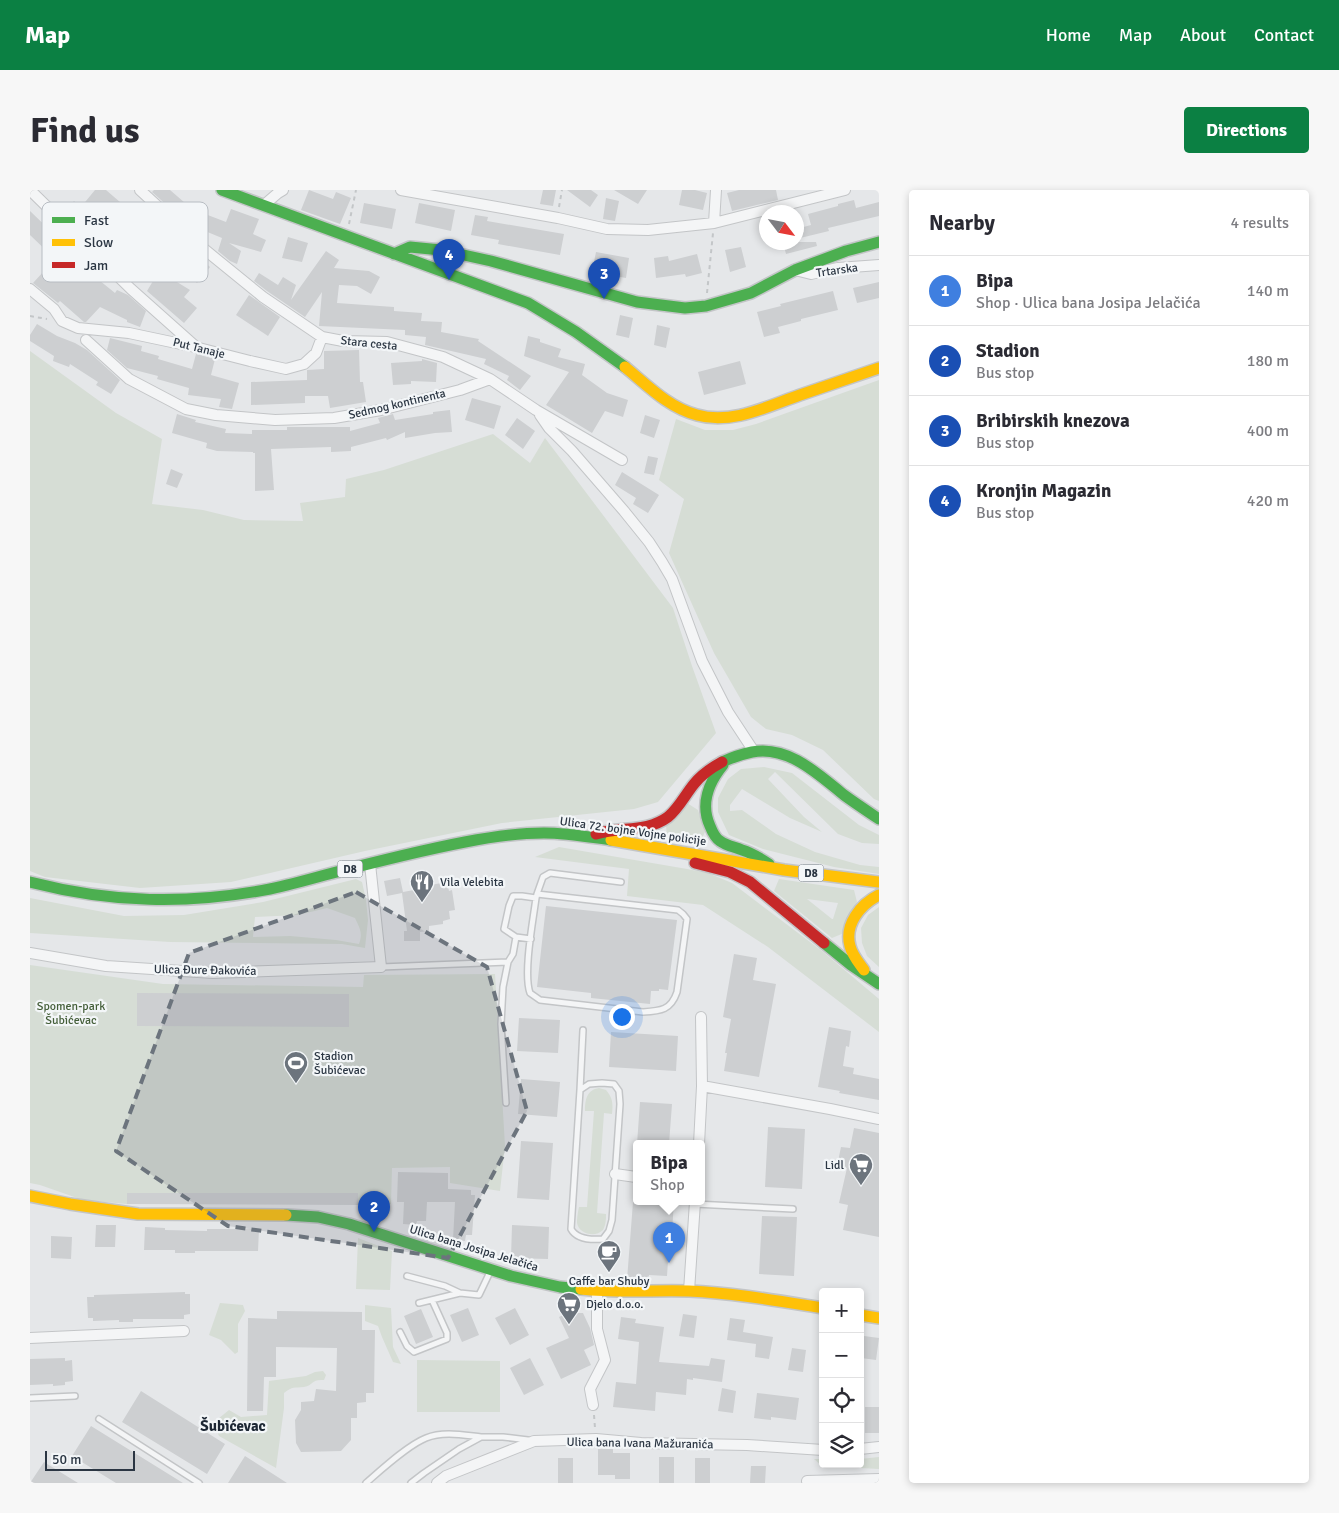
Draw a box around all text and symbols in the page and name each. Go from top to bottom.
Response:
text: Map [25,20,70,50]
text: Home [1046,24,1091,46]
text: Map [1119,24,1152,46]
text: About [1180,24,1226,46]
text: Contact [1254,24,1314,46]
button: Directions [1184,107,1309,153]
text: Find us [30,109,140,152]
legend [42,202,208,282]
north arrow [759,205,804,250]
text: Nearby [929,210,995,236]
text: Fast [84,212,109,229]
text: 4 results [1230,213,1289,233]
text: Slow [84,234,113,251]
pin: 4 [433,239,465,280]
text: Jam [84,257,108,274]
pin: 3 [588,258,620,299]
street label: Trtarska [815,260,859,281]
text: Bipa [976,269,1013,293]
text: 1 [941,281,949,301]
text: 140 m [1247,281,1289,301]
text: Shop · Ulica bana Josipa Jelačića [976,293,1201,313]
street label: Stara cesta [340,333,398,354]
street label: Put Tanaje [171,335,226,362]
text: Stadion [976,339,1040,363]
text: 2 [941,351,949,371]
text: 180 m [1247,351,1289,371]
text: Bus stop [976,363,1034,383]
street label: Sedmog kontinenta [347,386,447,423]
text: Bribirskih knezova [976,409,1130,433]
text: 3 [941,421,949,441]
text: 400 m [1247,421,1289,441]
text: Bus stop [976,433,1034,453]
text: Kronjin Magazin [976,479,1111,503]
text: 4 [941,491,949,511]
text: 420 m [1247,491,1289,511]
text: Bus stop [976,503,1034,523]
street label: Ulica 72. bojne Vojne policije [559,814,707,849]
road number: D8 [338,861,362,878]
road number: D8 [798,864,824,881]
restaurant icon: Vila Velebita [409,869,435,903]
place label: Vila Velebita [440,875,504,890]
street label: Ulica Đure Đakovića [154,962,256,979]
park label: Spomen-park Šubićevac [37,999,105,1028]
your location [609,1004,635,1030]
place label: Stadion Šubićevac [314,1049,366,1078]
sports icon: Stadion Šubićevac [283,1050,309,1084]
popup [633,1140,705,1205]
text: Bipa [650,1151,688,1175]
supermarket icon: Lidl [848,1152,874,1186]
place label: Lidl [825,1158,844,1173]
text: Shop [650,1175,685,1195]
pin: 2 [358,1191,390,1232]
street label: Ulica bana Josipa Jelačića [408,1222,540,1275]
pin: 1 [653,1222,685,1263]
cafe icon: Caffe bar Shuby [596,1239,622,1273]
place label: Caffe bar Shuby [569,1274,650,1289]
map controls [819,1288,864,1468]
button: + [819,1288,864,1333]
supermarket icon: Djelo d.o.o. [556,1291,582,1325]
place label: Djelo d.o.o. [586,1297,643,1312]
button: − [819,1333,864,1378]
button: locate [819,1378,864,1423]
district label: Šubićevac [200,1416,266,1435]
button: layers [819,1423,864,1468]
street label: Ulica bana Ivana Mažuranića [566,1435,714,1452]
scale bar [45,1448,135,1471]
text: 50 m [52,1451,81,1468]

